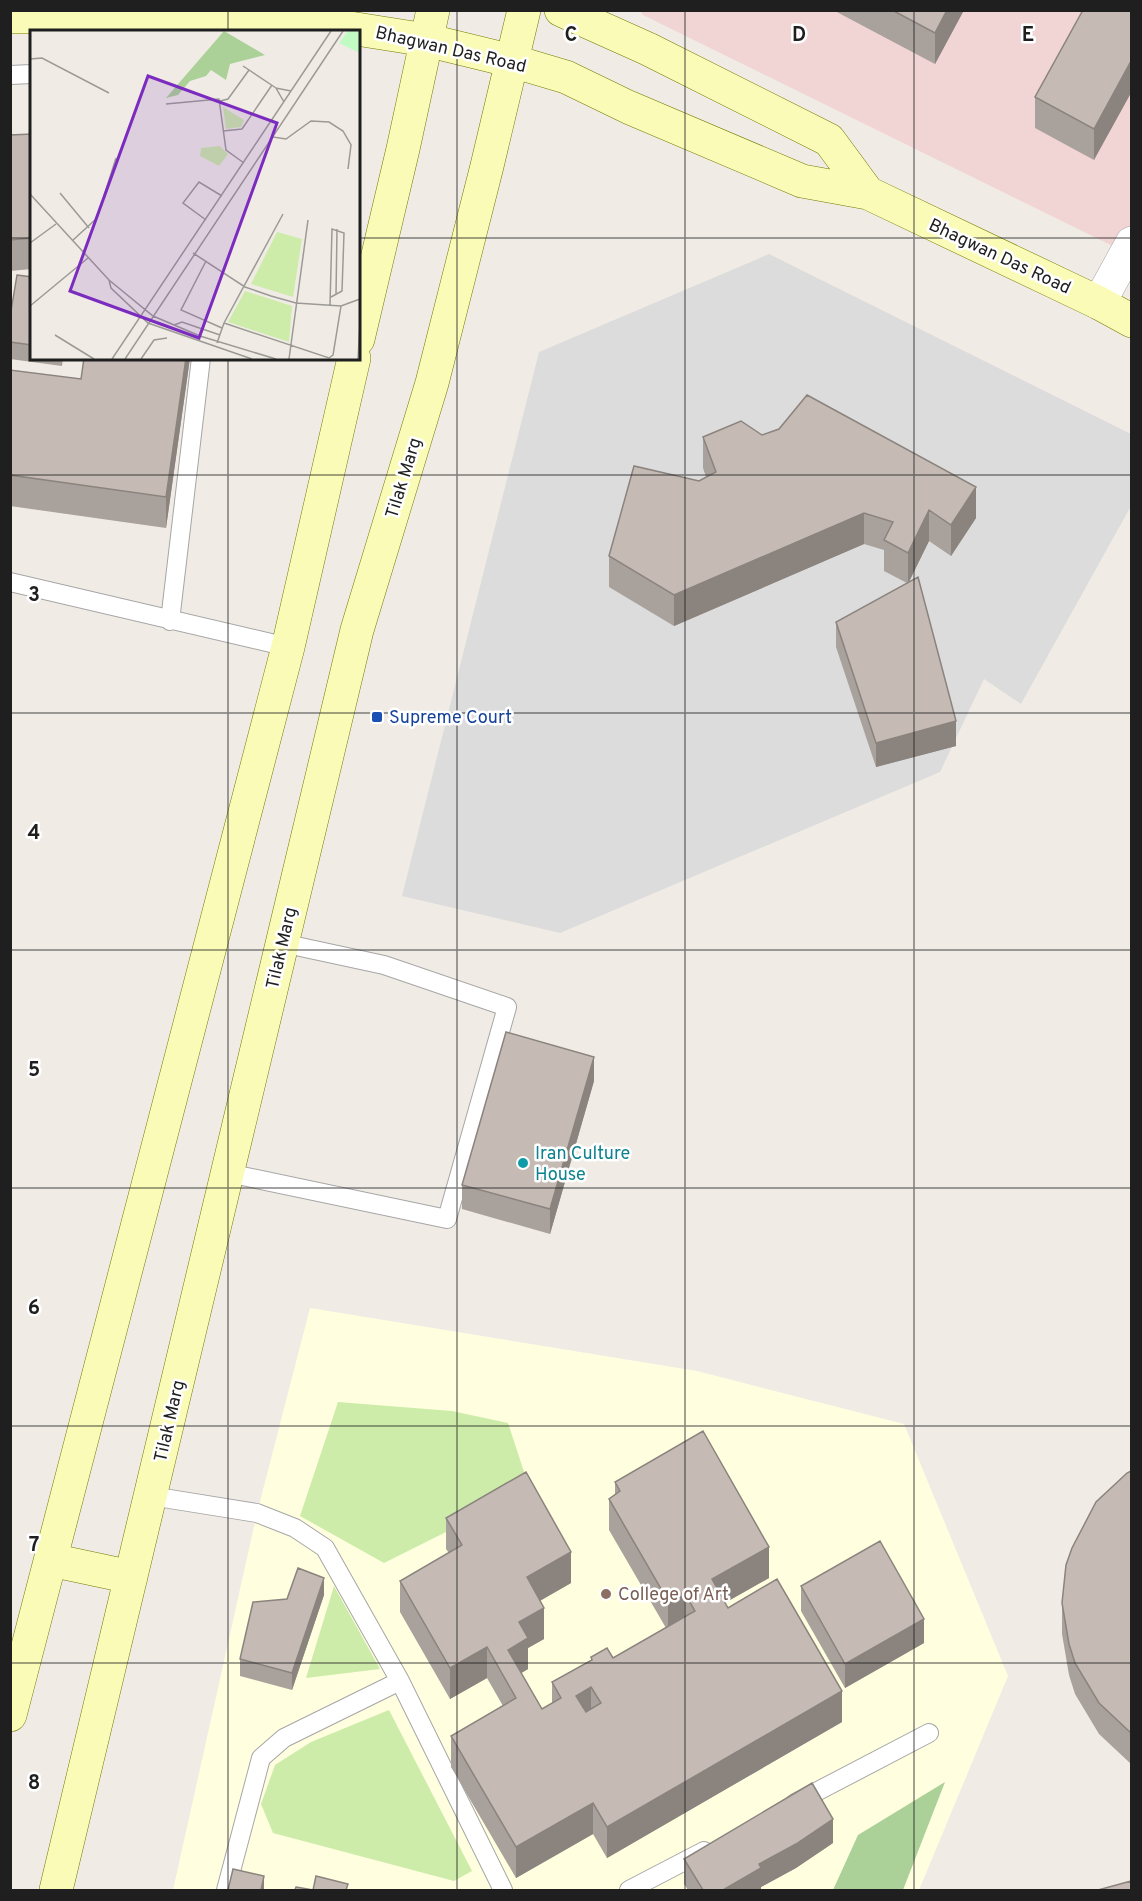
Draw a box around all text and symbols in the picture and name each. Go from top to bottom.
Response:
street label: Bhagwan Das Road [373,22,528,79]
text: C [565,23,577,49]
text: D [792,23,806,49]
text: E [1022,23,1034,49]
inset map [30,30,360,360]
street label: Bhagwan Das Road [925,214,1074,300]
street label: Tilak Marg [381,435,428,522]
text: 3 [28,583,40,609]
place label: Supreme Court [389,707,512,730]
marker: Supreme Court [370,710,384,724]
text: 4 [28,821,40,847]
street label: Tilak Marg [262,905,303,992]
text: 5 [28,1058,40,1084]
place label: Iran Culture House [535,1143,630,1187]
marker: Iran Culture House [516,1156,530,1170]
text: 6 [28,1296,40,1322]
street label: Tilak Marg [150,1378,191,1465]
text: 7 [29,1533,39,1559]
place label: College of Art [618,1584,729,1607]
marker: College of Art [599,1587,613,1601]
text: 8 [28,1771,40,1797]

